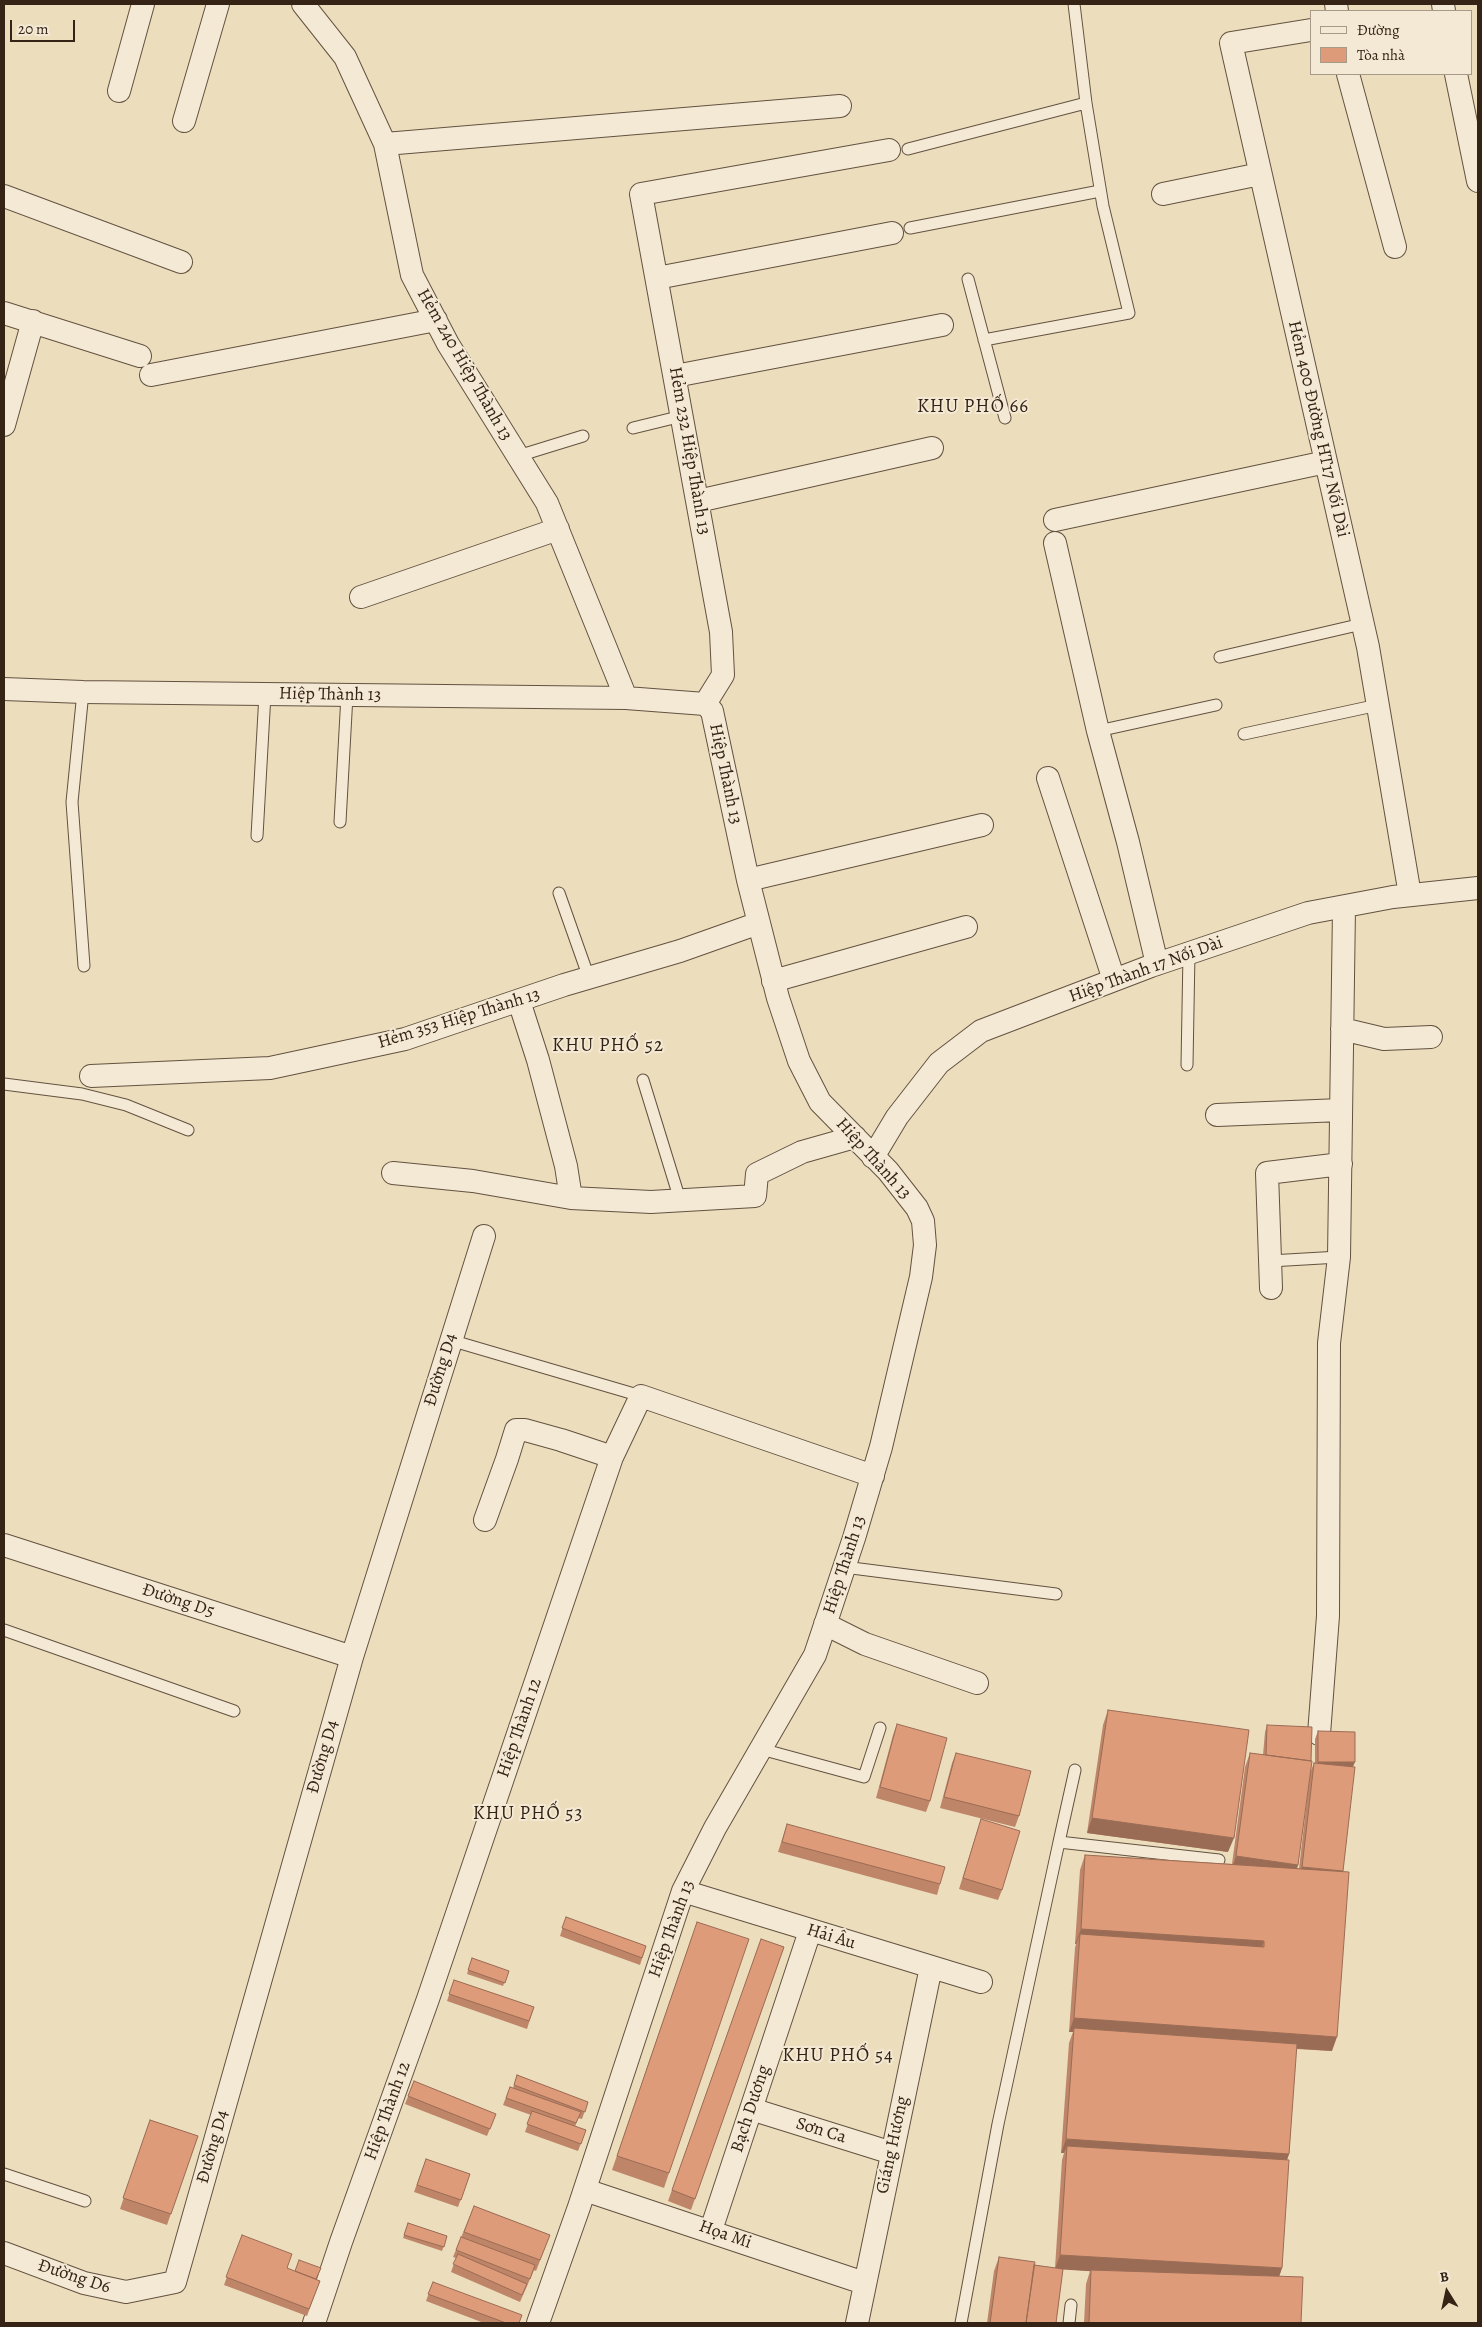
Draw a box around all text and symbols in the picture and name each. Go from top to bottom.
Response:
scale bar [12,10,78,42]
legend [1310,10,1472,75]
text: 20 m [18,19,49,39]
text: Đường [1357,20,1399,40]
text: Tòa nhà [1357,45,1405,65]
street label: Hẻm 240 Hiệp Thành 13 [412,285,516,445]
street label: Hẻm 400 Đường HT17 Nối Dài [1283,318,1353,540]
street label: Hẻm 232 Hiệp Thành 13 [664,365,714,537]
district label: KHU PHỐ 66 [916,396,1030,418]
street label: Hiệp Thành 13 [279,683,381,707]
street label: Hiệp Thành 13 [704,722,746,826]
street label: Hiệp Thành 17 Nối Dài [1066,932,1226,1008]
street label: Hẻm 353 Hiệp Thành 13 [375,984,543,1054]
district label: KHU PHỐ 52 [551,1035,665,1057]
street label: Hiệp Thành 13 [831,1114,915,1204]
street label: Đường D4 [420,1331,462,1409]
street label: Hiệp Thành 13 [819,1513,871,1617]
street label: Đường D5 [139,1579,217,1623]
street label: Hiệp Thành 12 [493,1676,547,1780]
street label: Đường D4 [302,1718,344,1796]
district label: KHU PHỐ 53 [471,1803,585,1825]
street label: Hiệp Thành 13 [644,1877,700,1981]
street label: Hải Âu [804,1919,858,1955]
district label: KHU PHỐ 54 [781,2045,895,2067]
street label: Hiệp Thành 12 [360,2059,416,2163]
street label: Bạch Dương [727,2063,775,2155]
street label: Giáng Hương [872,2094,914,2196]
street label: Đường D4 [192,2108,234,2186]
street label: Sơn Ca [793,2113,849,2149]
street label: Họa Mi [696,2216,754,2254]
street label: Đường D6 [35,2255,113,2299]
north arrow [1422,2267,1472,2317]
text: B [1438,2267,1450,2287]

